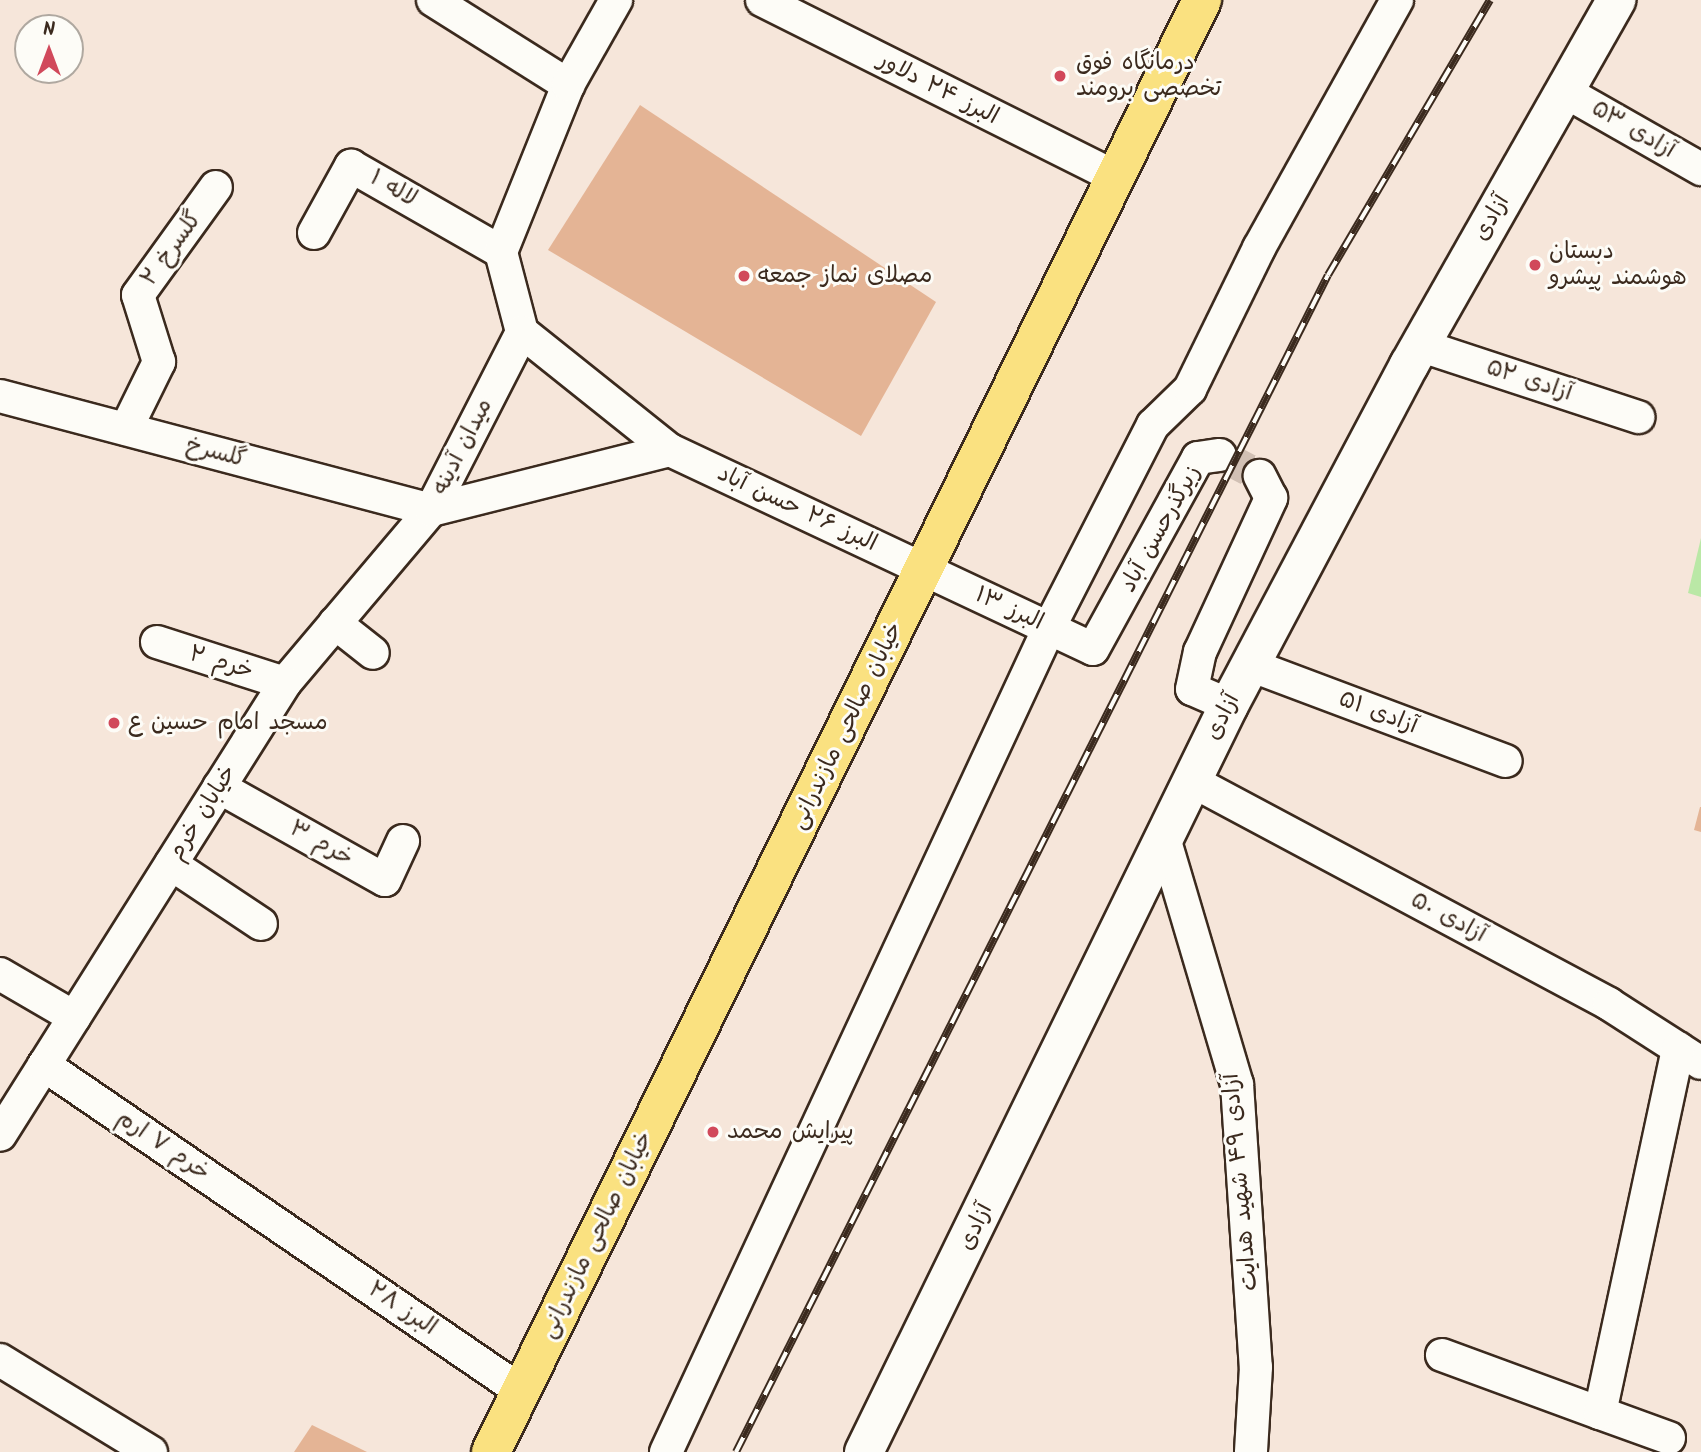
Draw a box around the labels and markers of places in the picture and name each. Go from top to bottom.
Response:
place label: درمانگاه فوق تخصصی برومند [1076,49,1222,103]
marker: درمانگاه فوق تخصصی برومند [1050,66,1070,86]
place label: دبستان هوشمند پیشرو [1549,238,1687,292]
marker: دبستان هوشمند پیشرو [1527,257,1543,273]
place label: مصلای نماز جمعه [758,262,932,290]
marker: مصلای نماز جمعه [736,268,752,284]
place label: مسجد امام حسین ع [128,709,328,737]
marker: مسجد امام حسین ع [106,715,122,731]
place label: پیرایش محمد [727,1118,854,1146]
marker: پیرایش محمد [705,1124,721,1140]

